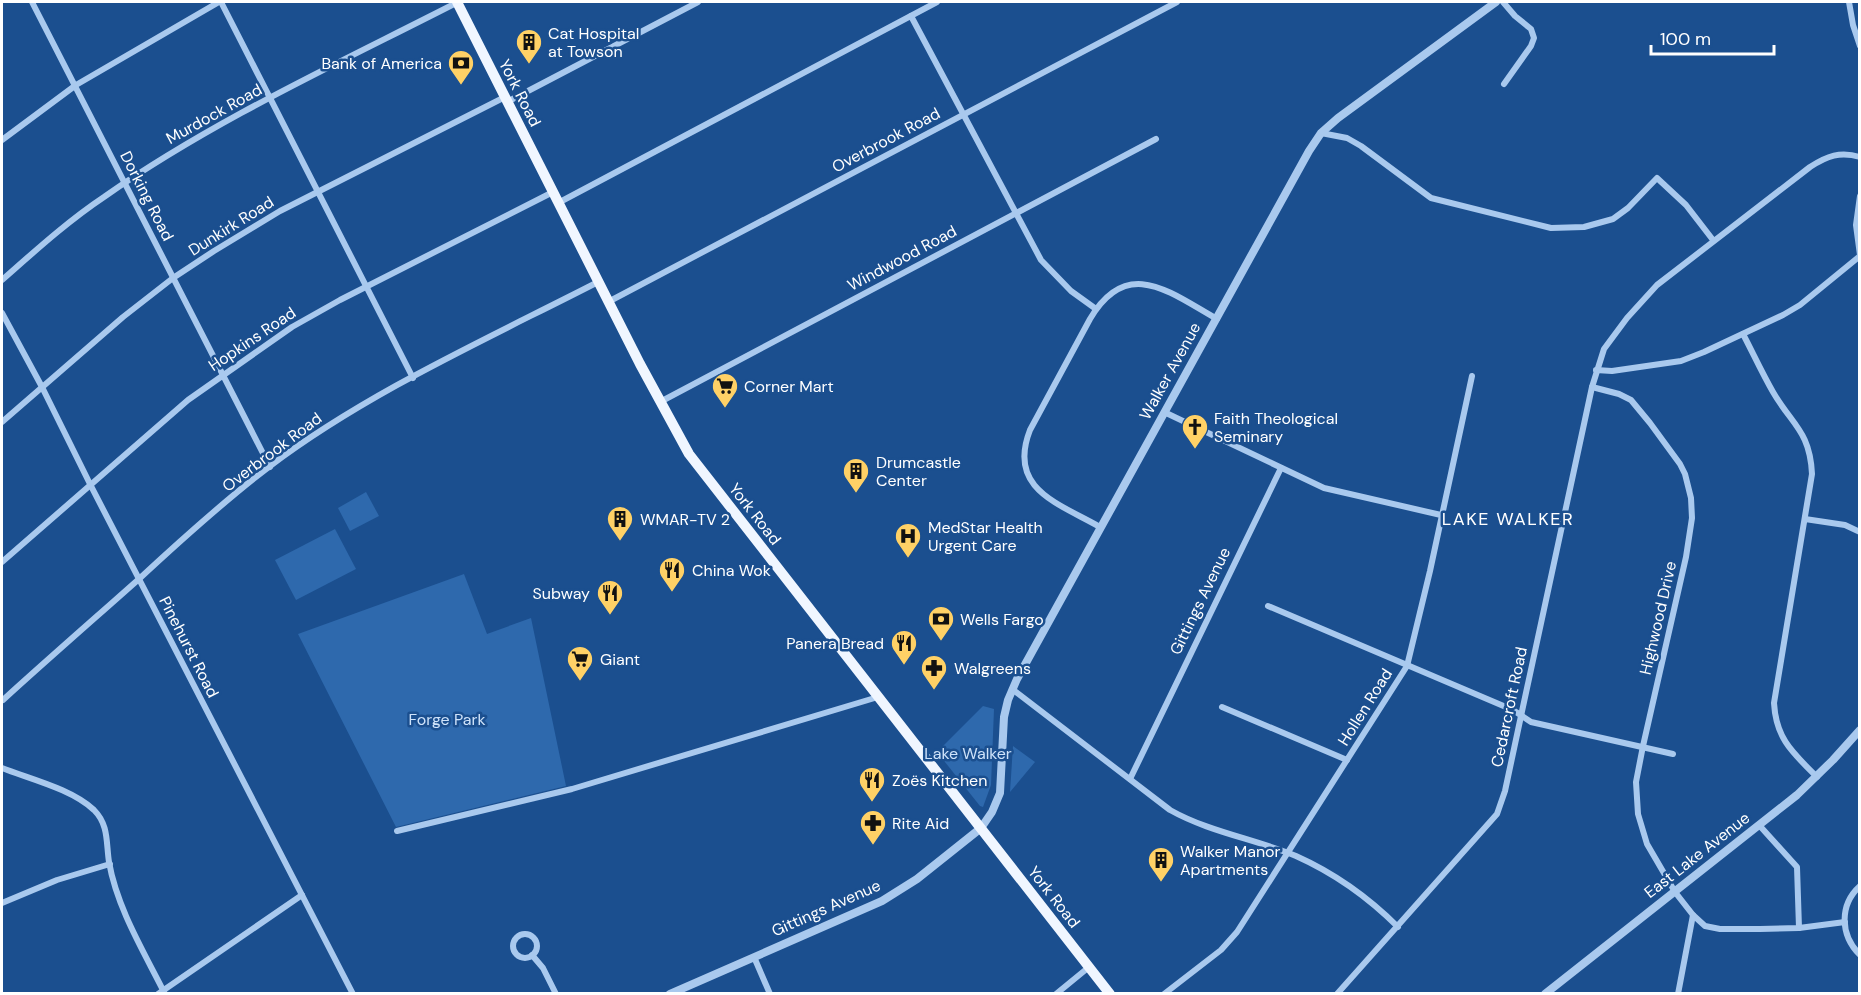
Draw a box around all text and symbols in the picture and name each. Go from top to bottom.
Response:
scale bar [1651,18,1774,56]
place label: Cat Hospital at Towson [548,23,639,62]
building icon: Cat Hospital at Towson [514,27,544,65]
text: 100 m [1660,27,1711,51]
bank icon: Bank of America [446,48,476,86]
place label: Bank of America [321,53,442,74]
street label: York Road [494,56,546,130]
street label: Murdock Road [162,79,266,149]
street label: Overbrook Road [828,103,944,177]
street label: Dorking Road [115,148,179,244]
street label: Dunkirk Road [184,191,278,261]
street label: Windwood Road [844,220,960,296]
street label: Hopkins Road [204,302,300,376]
street label: Walker Avenue [1135,319,1205,423]
supermarket icon: Corner Mart [710,371,740,409]
place label: Corner Mart [744,376,834,397]
street label: Overbrook Road [218,408,326,496]
place label: Faith Theological Seminary [1214,408,1338,447]
church icon: Faith Theological Seminary [1180,412,1210,450]
place label: Drumcastle Center [876,452,961,491]
building icon: Drumcastle Center [841,456,871,494]
street label: York Road [724,479,786,549]
building icon: WMAR-TV 2 [605,504,635,542]
district label: LAKE WALKER [1442,507,1574,531]
place label: WMAR-TV 2 [640,509,730,530]
place label: MedStar Health Urgent Care [928,517,1043,556]
hospital icon: MedStar Health Urgent Care [893,521,923,559]
street label: Gittings Avenue [1165,544,1235,658]
restaurant icon: China Wok [657,555,687,593]
street label: Highwood Drive [1635,559,1681,677]
place label: China Wok [692,560,771,581]
restaurant icon: Subway [595,578,625,616]
place label: Subway [533,583,590,604]
street label: Pinehurst Road [154,593,224,701]
bank icon: Wells Fargo [926,604,956,642]
place label: Wells Fargo [960,609,1044,630]
restaurant icon: Panera Bread [889,628,919,666]
place label: Panera Bread [786,633,884,654]
supermarket icon: Giant [565,644,595,682]
street label: Cedarcroft Road [1486,645,1532,769]
place label: Giant [600,649,640,670]
pharmacy icon: Walgreens [919,653,949,691]
place label: Walgreens [954,658,1031,679]
street label: Hollen Road [1333,664,1397,750]
park label: Forge Park [409,709,486,730]
park label: Lake Walker [924,743,1012,764]
restaurant icon: Zoës Kitchen [857,765,887,803]
place label: Zoës Kitchen [892,770,987,791]
street label: East Lake Avenue [1640,807,1754,903]
pharmacy icon: Rite Aid [858,808,888,846]
place label: Rite Aid [892,813,949,834]
place label: Walker Manor Apartments [1180,841,1281,880]
building icon: Walker Manor Apartments [1146,845,1176,883]
street label: York Road [1023,862,1085,932]
street label: Gittings Avenue [768,875,884,941]

